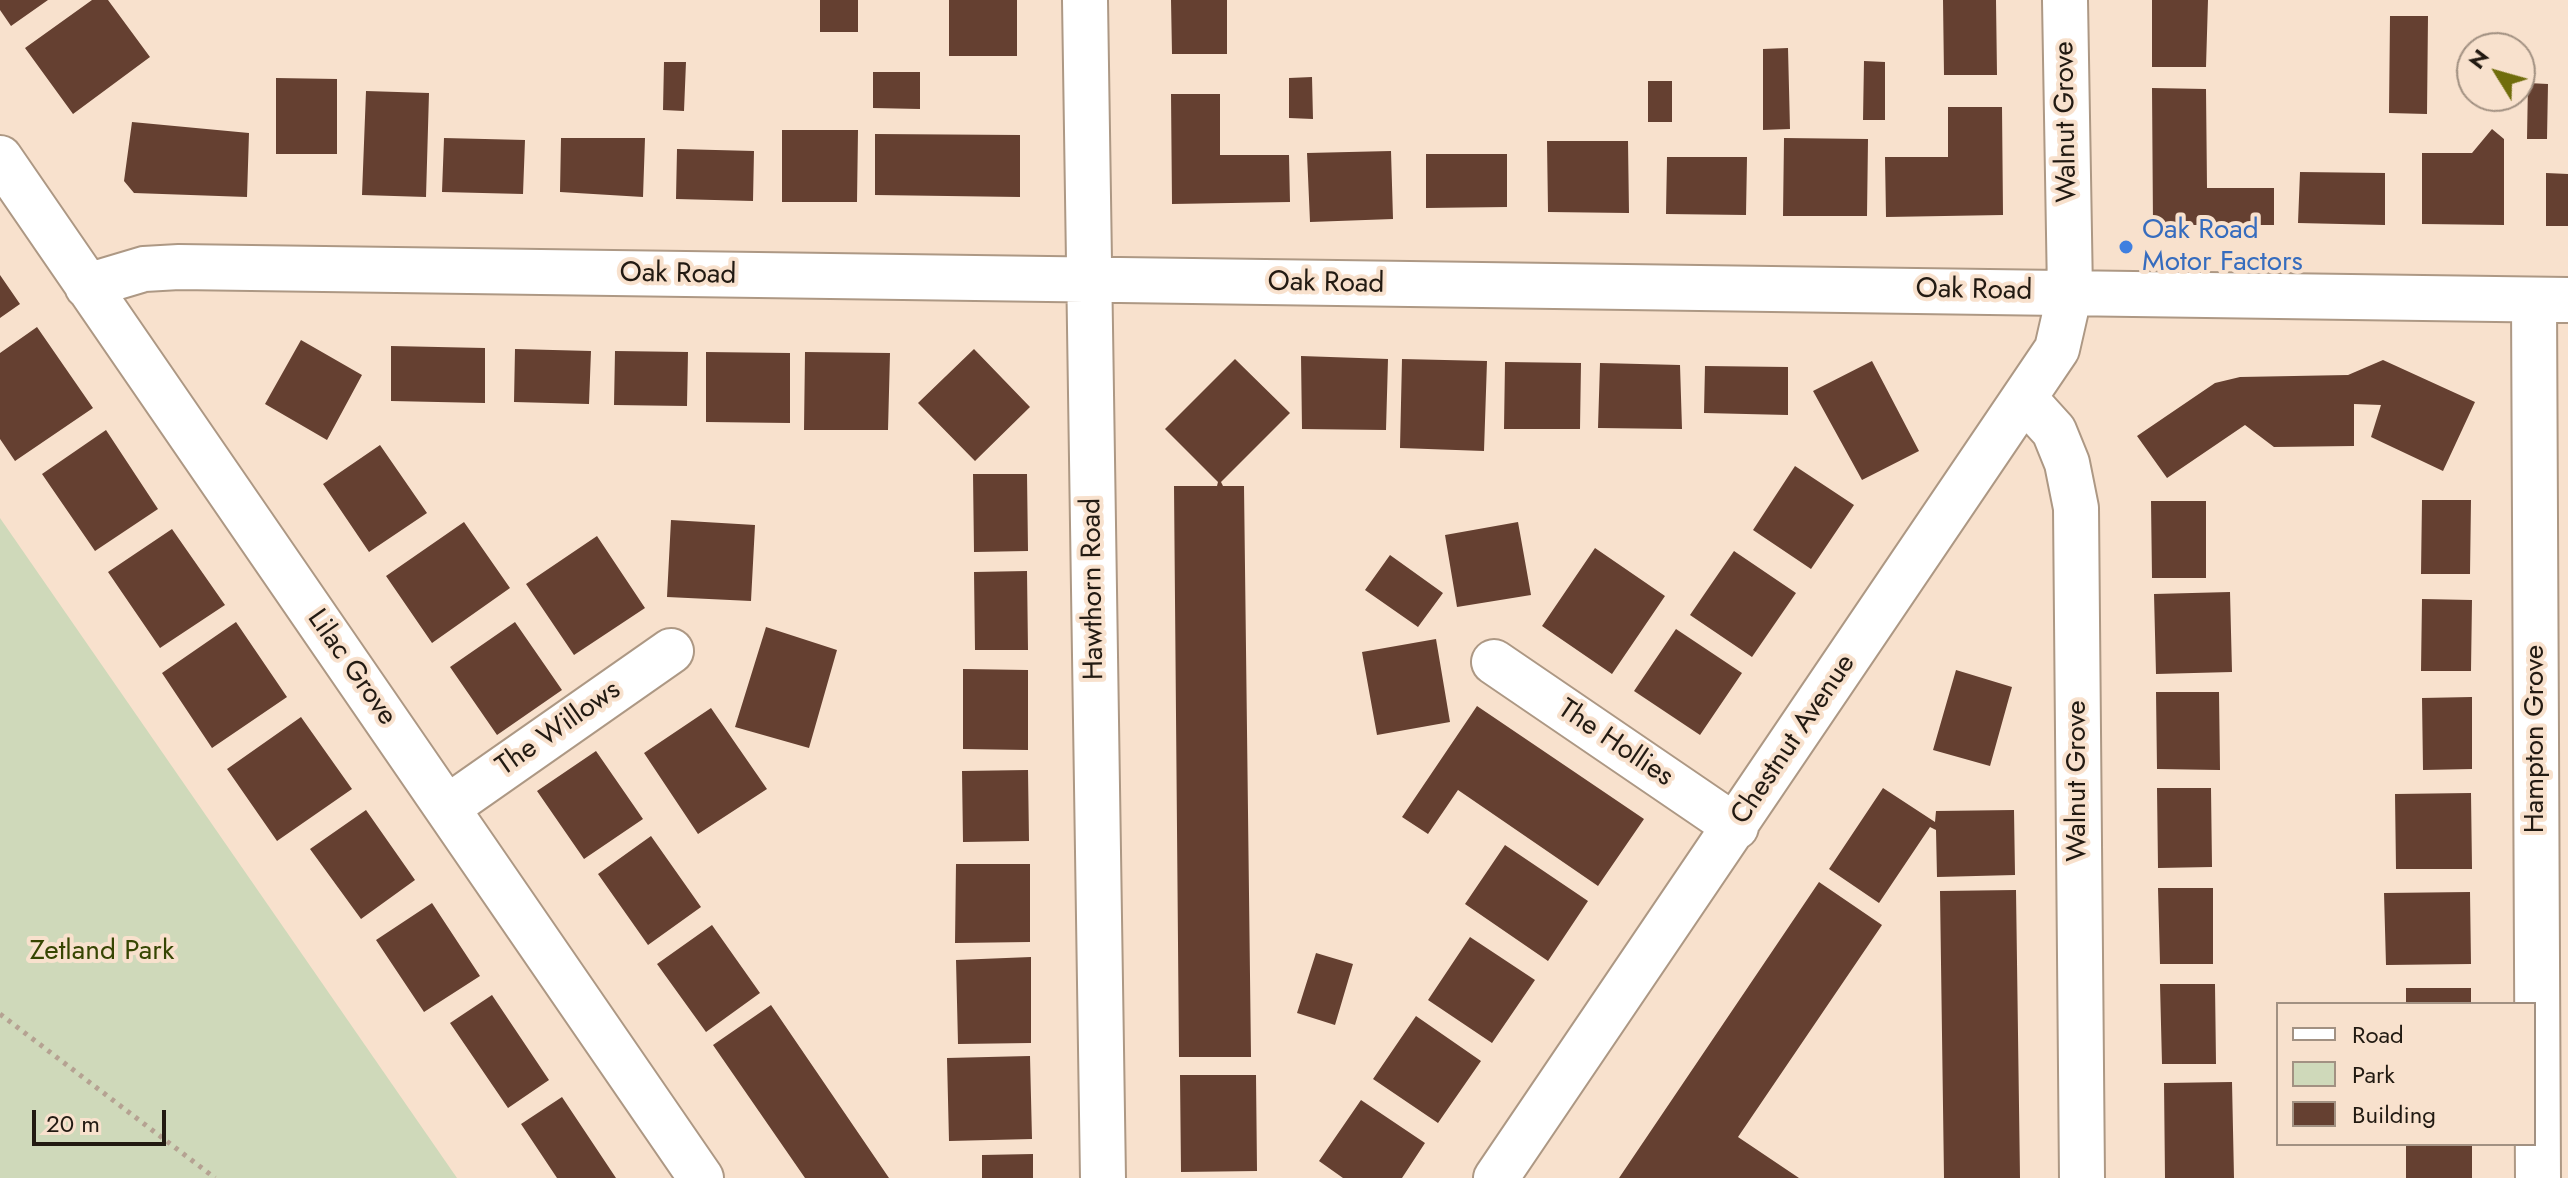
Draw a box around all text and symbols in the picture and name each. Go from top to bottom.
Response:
north arrow [2456,32,2536,112]
street label: Walnut Grove [2049,41,2085,203]
text: N [2460,42,2496,75]
place label: Oak Road Motor Factors [2142,214,2303,280]
marker: Oak Road Motor Factors [2117,238,2135,256]
street label: Oak Road [619,257,737,293]
street label: Oak Road [1267,266,1385,302]
street label: Oak Road [1915,273,2033,309]
street label: Hawthorn Road [1076,498,1112,680]
street label: Lilac Grove [299,604,403,732]
street label: Hampton Grove [2519,645,2553,833]
street label: Chestnut Avenue [1725,649,1863,831]
street label: The Willows [491,674,627,784]
street label: The Hollies [1551,693,1679,795]
street label: Walnut Grove [2061,700,2095,862]
park label: Zetland Park [30,935,174,969]
legend [2276,1002,2536,1146]
text: Road [2352,1017,2404,1052]
text: Park [2352,1057,2395,1092]
scale bar [36,1094,170,1144]
text: Building [2352,1097,2436,1132]
text: 20 m [46,1106,100,1141]

